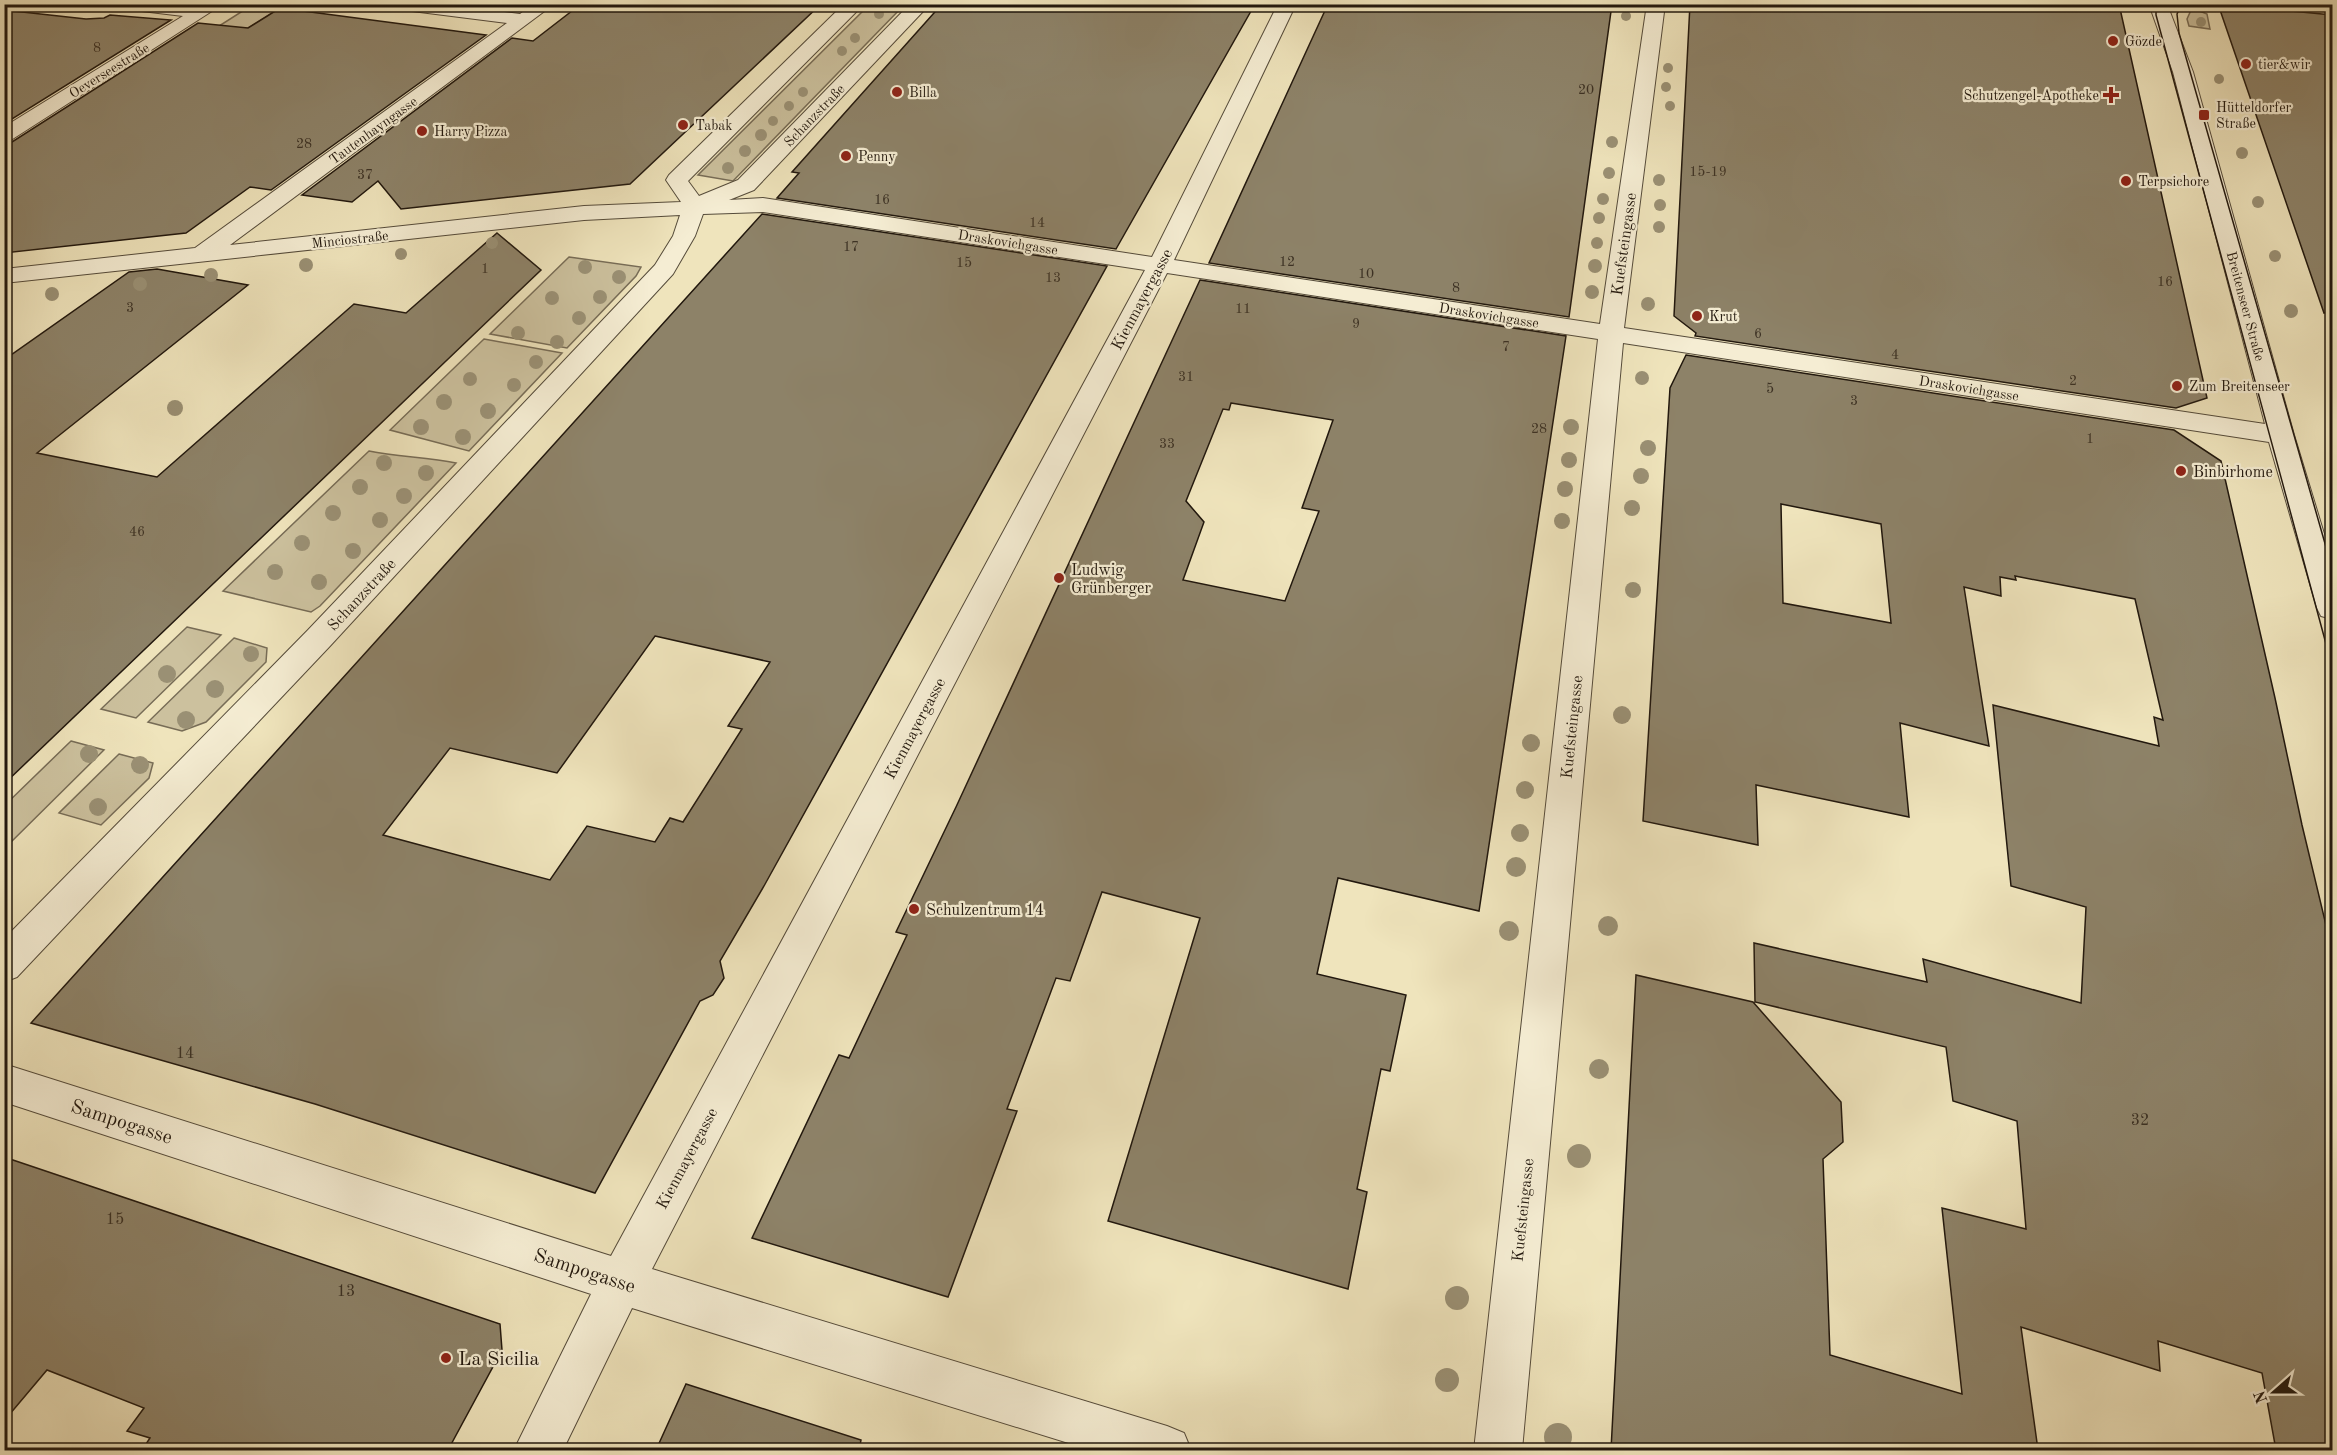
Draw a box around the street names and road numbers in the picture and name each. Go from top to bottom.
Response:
street label: Oeverseestraße [67,41,152,101]
street label: Schanzstraße [782,82,848,150]
street label: Tautenhayngasse [327,94,420,167]
street label: Kuefsteingasse [1610,192,1640,297]
street label: Draskovichgasse [957,228,1059,258]
street label: Minciostraße [311,229,389,251]
street label: Kienmayergasse [1109,247,1176,353]
street label: Breitenseer Straße [2224,250,2266,363]
street label: Draskovichgasse [1438,301,1540,331]
street label: Draskovichgasse [1918,374,2020,404]
street label: Schanzstraße [325,556,400,634]
street label: Kuefsteingasse [1560,675,1586,780]
street label: Kienmayergasse [882,676,949,782]
street label: Sampogasse [68,1097,175,1149]
street label: Kienmayergasse [654,1106,721,1212]
street label: Kuefsteingasse [1511,1158,1537,1263]
street label: Sampogasse [531,1246,638,1298]

